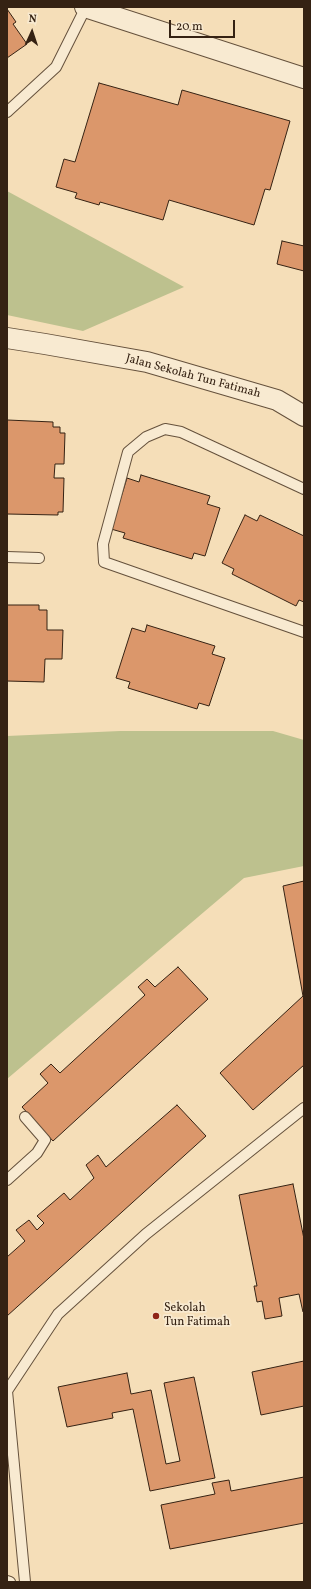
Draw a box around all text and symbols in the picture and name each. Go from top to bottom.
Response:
north arrow [12,12,52,52]
text: N [28,12,37,27]
scale bar [171,12,237,38]
text: 20 m [176,19,203,35]
street label: Jalan Sekolah Tun Fatimah [124,352,262,402]
place label: Sekolah Tun Fatimah [164,1302,230,1330]
marker: Sekolah Tun Fatimah [151,1311,161,1321]

